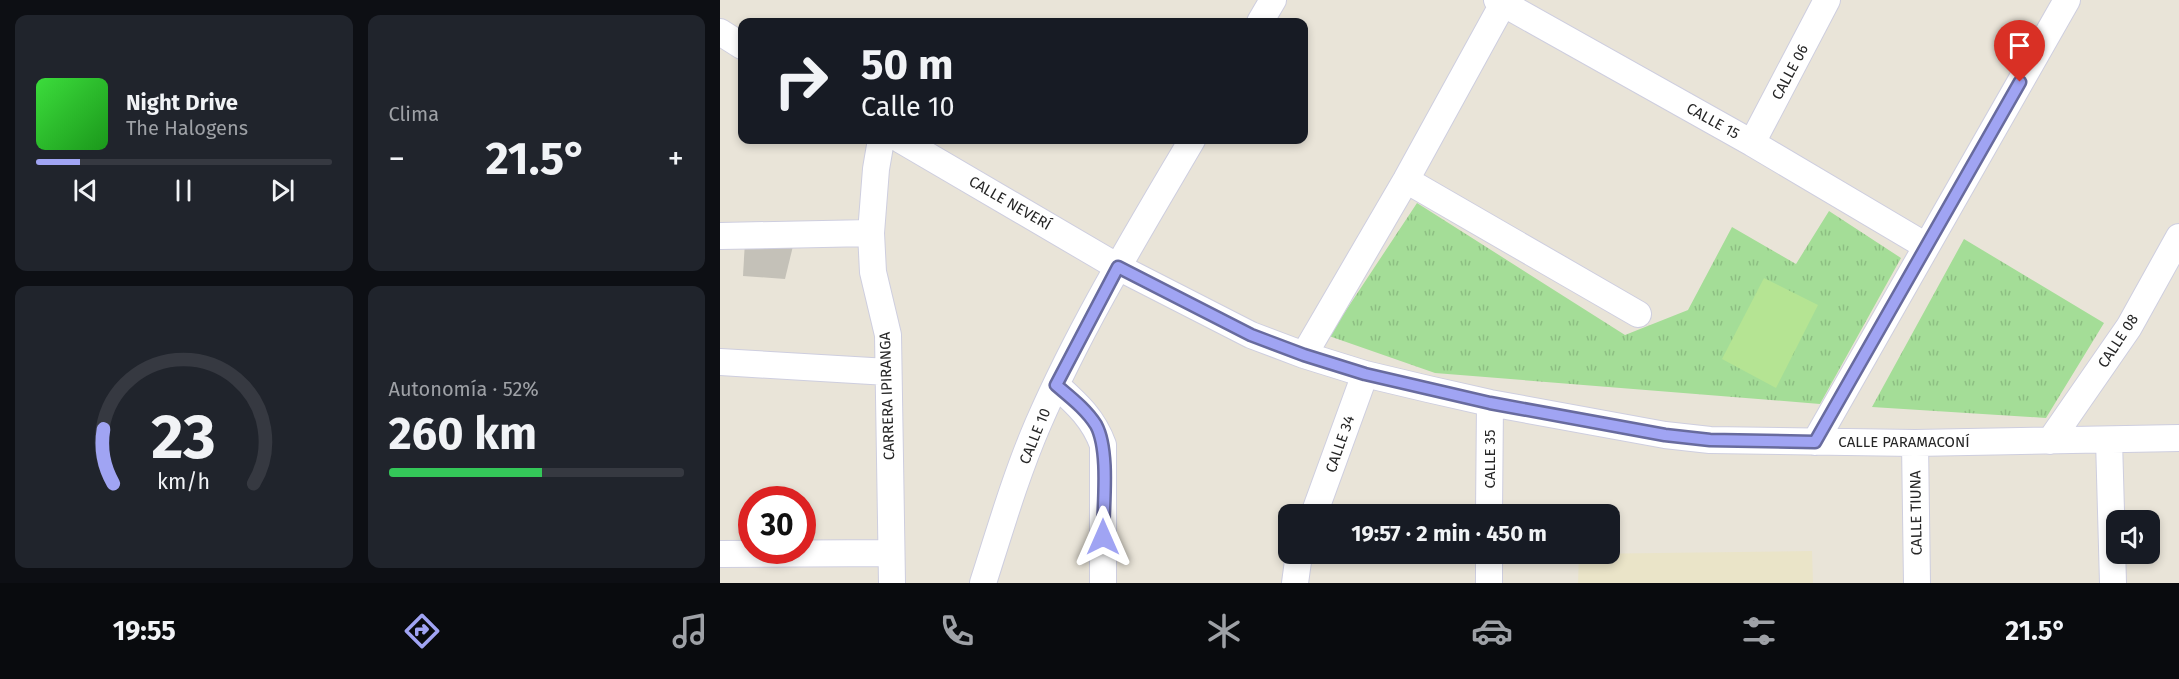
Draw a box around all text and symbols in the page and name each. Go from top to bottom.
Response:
pin [1994,20,2045,82]
icon: arrive [2003,29,2036,62]
text: 50 m [861,40,954,90]
street label: CALLE 06 [1768,41,1812,103]
icon: right [762,42,840,120]
text: Night Drive [126,89,238,116]
text: Calle 10 [861,91,955,123]
street label: CALLE 15 [1683,99,1743,143]
text: Clima [389,102,439,126]
text: The Halogens [126,116,248,140]
text: 21.5° [486,132,587,186]
text: − [389,139,405,179]
text: + [668,139,684,179]
street label: CALLE NEVERÍ [966,172,1054,234]
icon: previous [69,174,102,207]
icon: pause [167,174,200,207]
icon: next [266,174,299,207]
street label: CALLE 08 [2094,311,2142,371]
street label: CARRERA IPIRANGA [876,331,898,460]
text: Autonomía · 52% [389,377,539,401]
text: 23 [152,400,216,475]
street label: CALLE 10 [1016,405,1054,467]
text: 260 km [389,407,537,461]
street label: CALLE 34 [1322,413,1358,475]
street label: CALLE 35 [1481,430,1499,488]
street label: CALLE PARAMACONÍ [1838,433,1970,451]
text: km/h [157,469,210,495]
street label: CALLE TIUNA [1906,470,1926,556]
speed limit sign: 30 [738,486,816,564]
position arrow [1071,505,1135,569]
map controls [2106,510,2160,564]
button: sound [2106,510,2160,564]
text: 19:57 · 2 min · 450 m [1351,520,1547,547]
icon: directions [401,610,443,652]
icon: music [669,610,711,652]
icon: phone [936,610,978,652]
icon: climate [1203,610,1245,652]
icon: car [1471,610,1513,652]
icon: filters [1738,610,1780,652]
text: 19:55 [113,615,176,647]
text: 21.5° [2005,615,2066,647]

